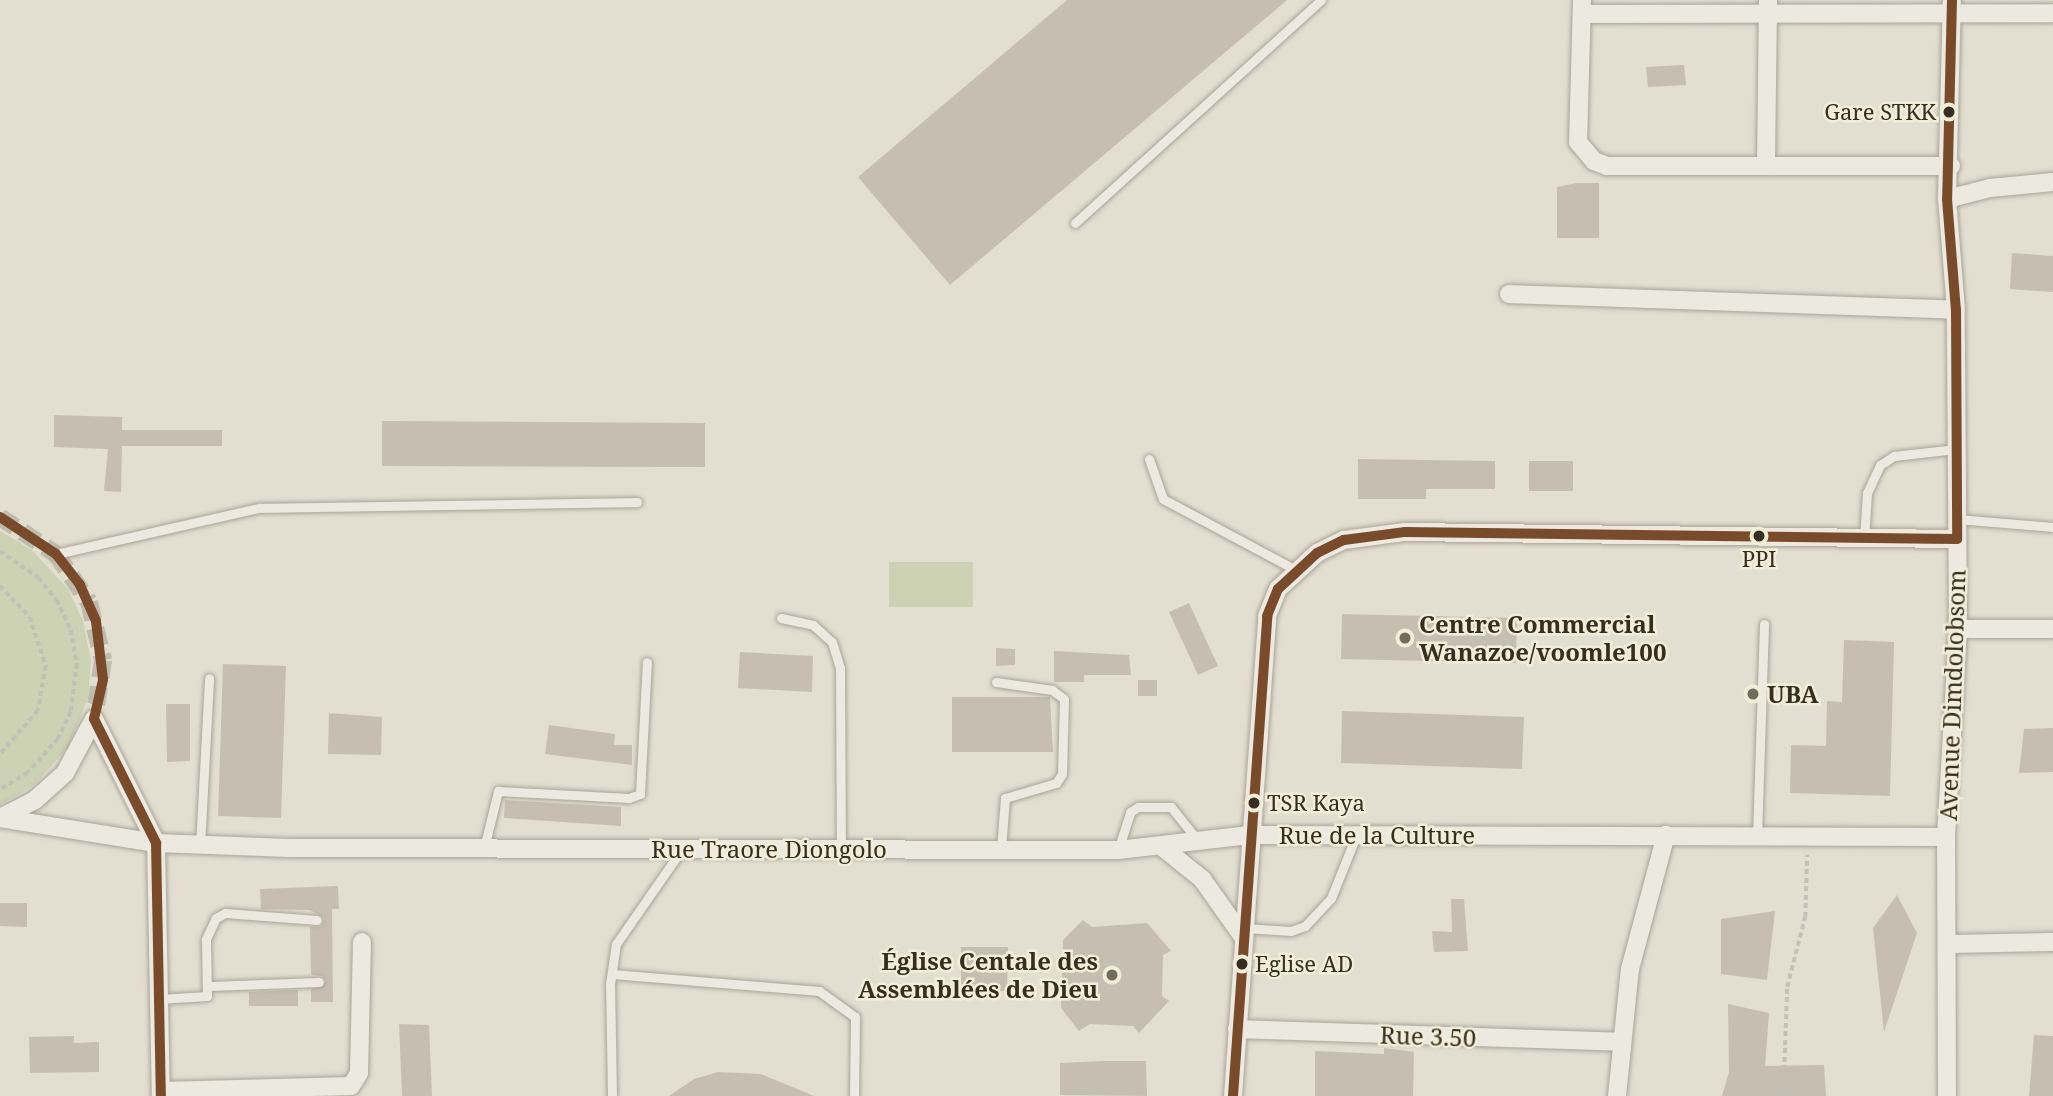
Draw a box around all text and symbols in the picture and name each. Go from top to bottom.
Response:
place label: Gare STKK [1824,99,1936,125]
marker: Gare STKK [1942,105,1956,119]
marker: PPI [1752,529,1766,543]
place label: PPI [1742,546,1776,572]
street label: Avenue Dimdolobsom [1933,569,1971,821]
place label: Centre Commercial Wanazoe/voomle100 [1419,610,1666,666]
marker: Centre Commercial Wanazoe/voomle100 [1397,630,1413,646]
place label: UBA [1767,680,1819,708]
marker: UBA [1745,686,1761,702]
place label: TSR Kaya [1267,790,1365,816]
marker: TSR Kaya [1247,796,1261,810]
street label: Rue de la Culture [1279,821,1475,849]
street label: Rue Traore Diongolo [651,835,887,863]
place label: Église Centale des Assemblées de Dieu [858,947,1098,1003]
place label: Eglise AD [1255,951,1353,977]
marker: Eglise AD [1235,957,1249,971]
marker: Église Centale des Assemblées de Dieu [1104,967,1120,983]
street label: Rue 3.50 [1379,1020,1477,1052]

